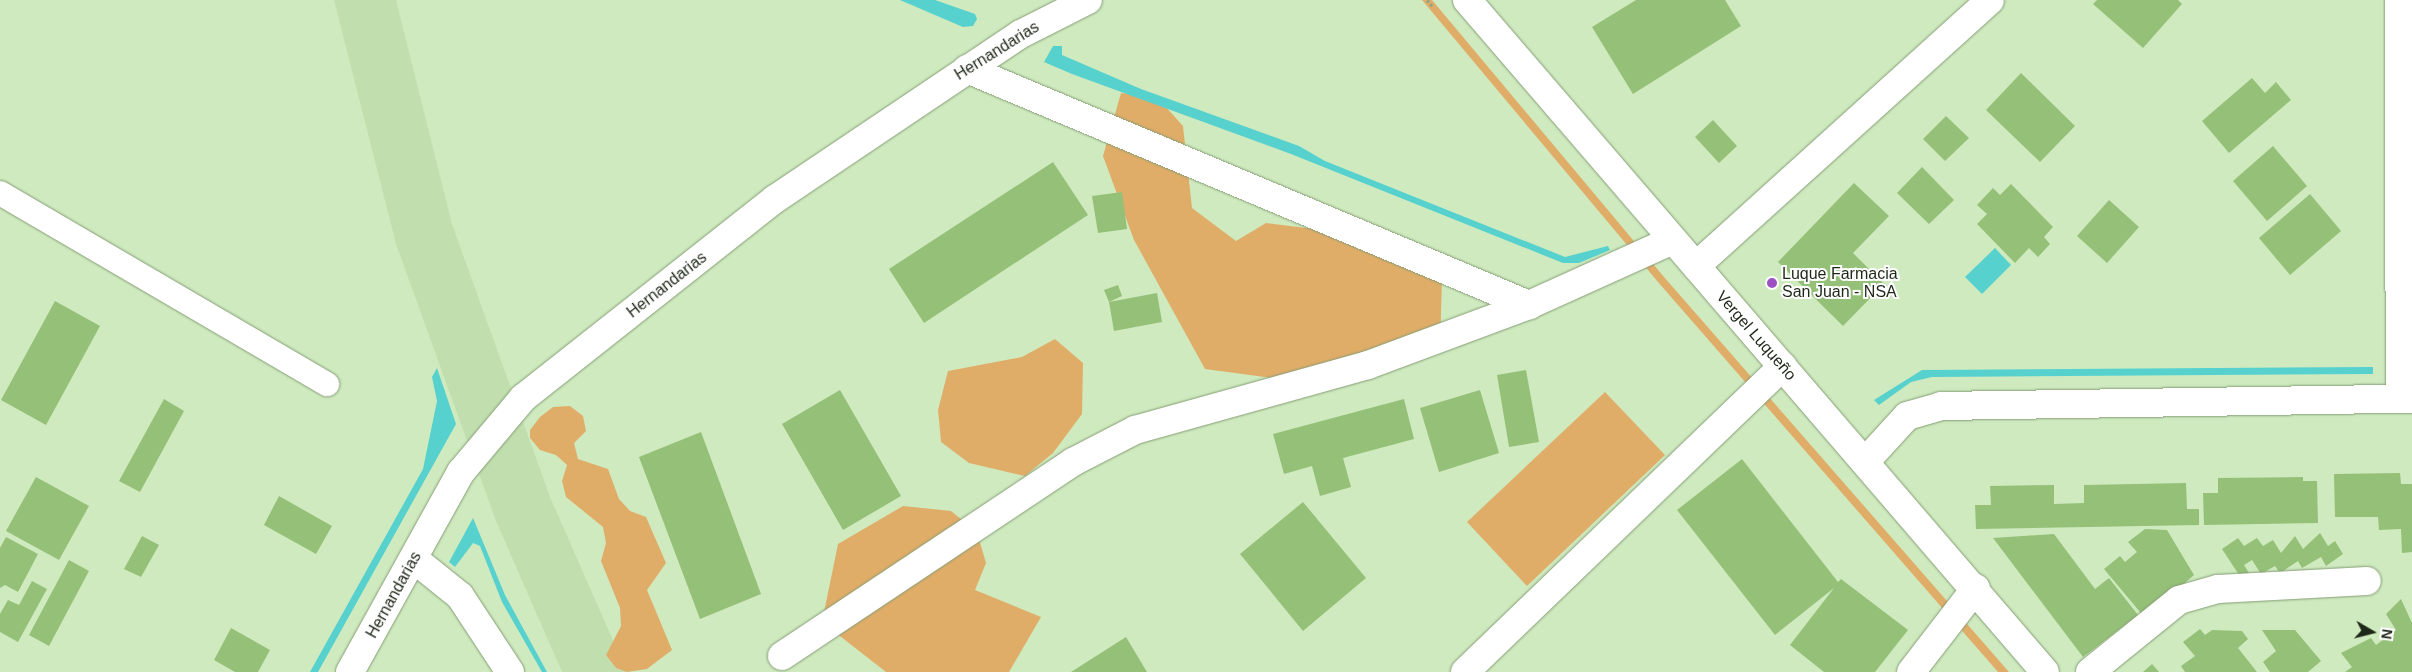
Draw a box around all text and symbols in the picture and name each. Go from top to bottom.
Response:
street label: Hernandarias [951,17,1043,85]
street label: Hernandarias [623,248,711,322]
place label: Luque Farmacia San Juan - NSA [1782,264,1898,302]
marker: Luque Farmacia San Juan - NSA [1766,277,1778,289]
street label: Vergel Luqueño [1712,287,1800,385]
street label: Hernandarias [362,548,426,642]
north arrow [2347,607,2397,657]
text: N [2378,628,2395,640]

